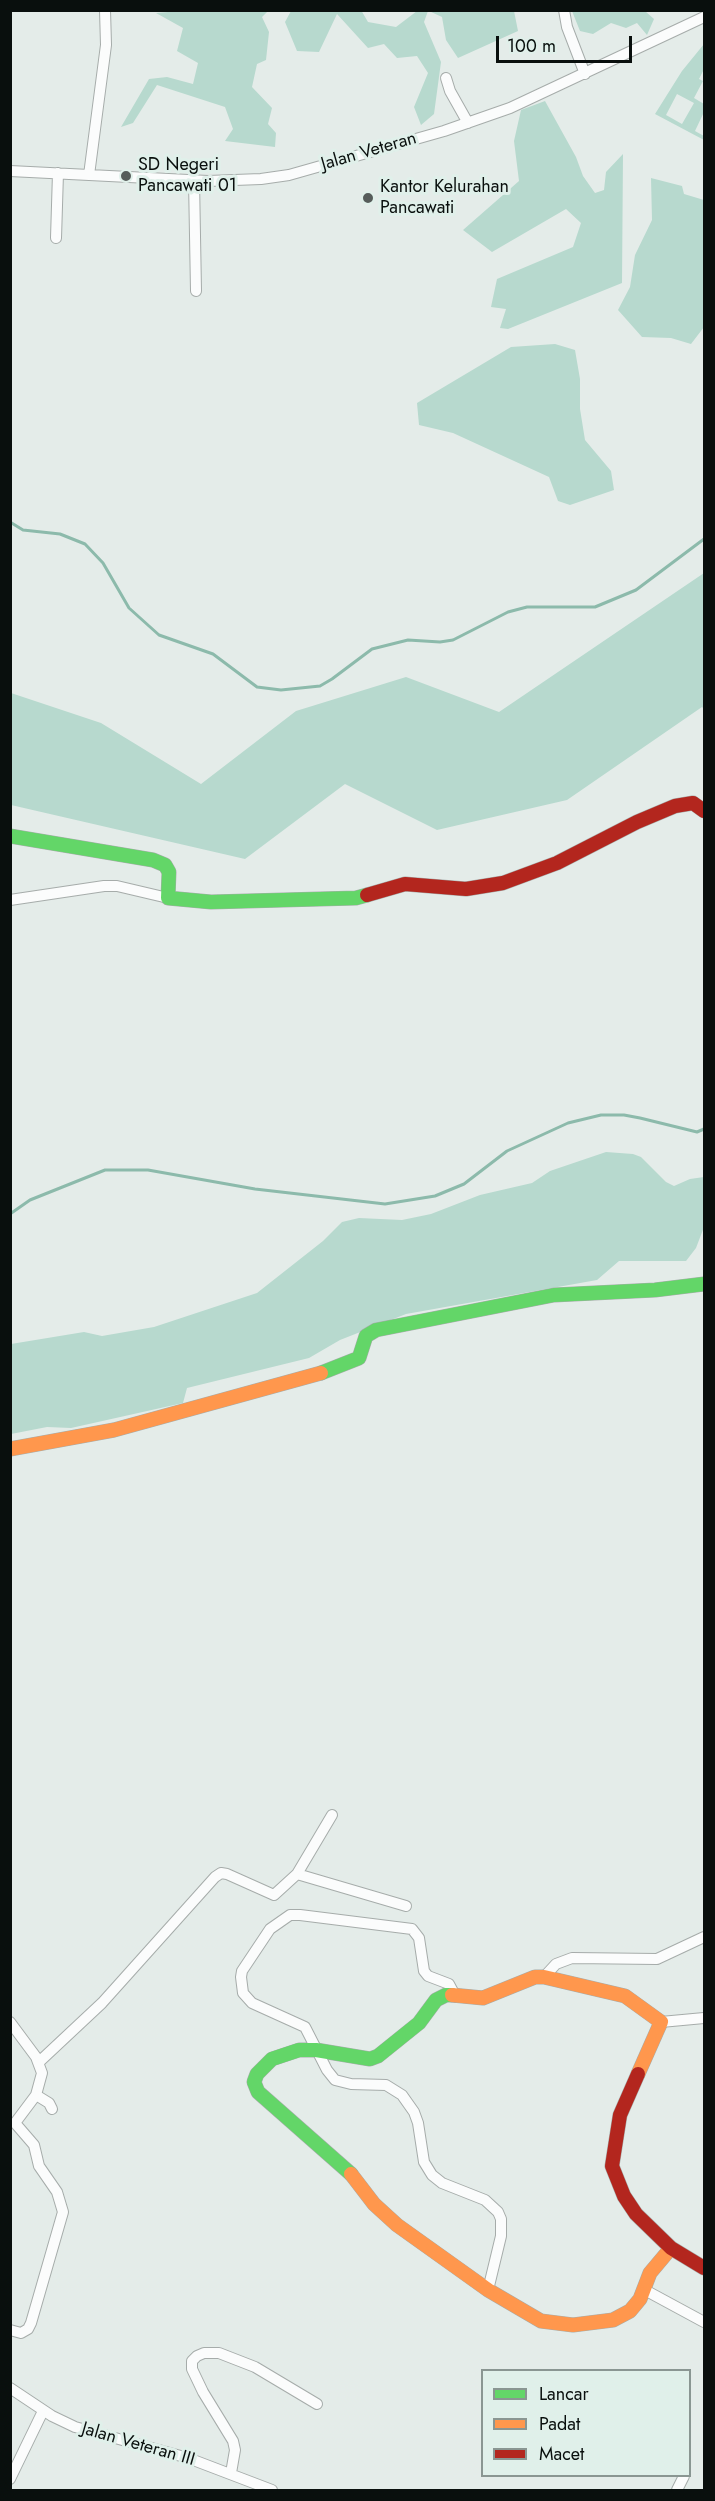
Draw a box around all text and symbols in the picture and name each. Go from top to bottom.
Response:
scale bar [499,24,636,62]
text: 100 m [507,33,556,59]
street label: Jalan Veteran [319,128,419,176]
place label: SD Negeri Pancawati 01 [138,155,237,198]
marker: SD Negeri Pancawati 01 [119,169,133,183]
place label: Kantor Kelurahan Pancawati [380,177,509,219]
marker: Kantor Kelurahan Pancawati [361,191,375,205]
legend [481,2369,691,2477]
text: Lancar [539,2381,589,2407]
text: Padat [539,2411,580,2437]
street label: Jalan Veteran III [79,2419,197,2471]
text: Macet [539,2441,584,2467]

